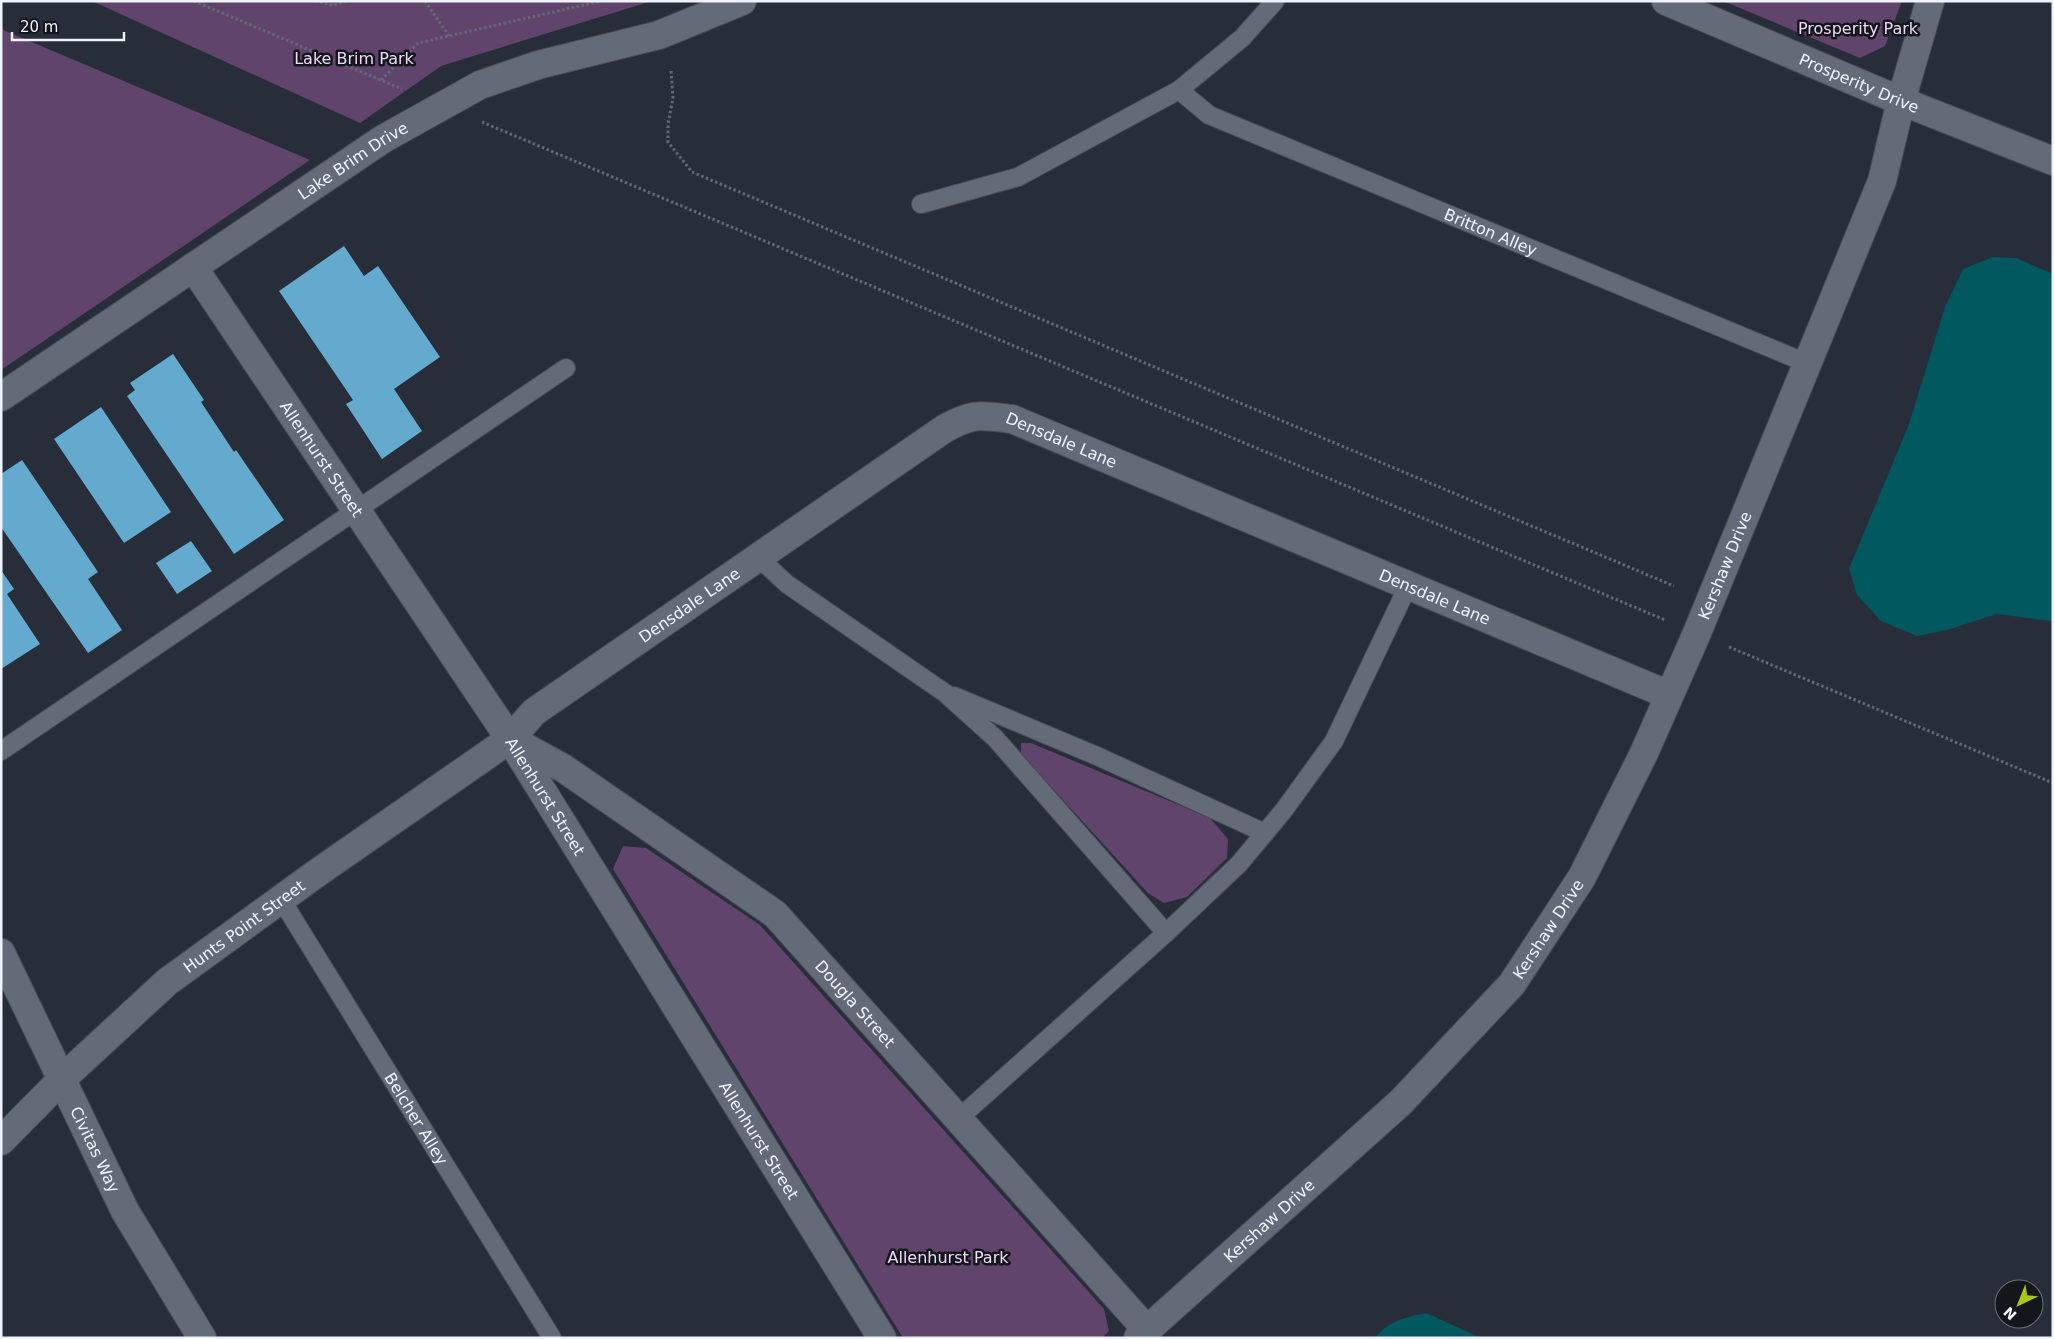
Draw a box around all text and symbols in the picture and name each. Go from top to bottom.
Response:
scale bar [12,10,125,42]
text: 20 m [20,18,58,36]
park label: Prosperity Park [1798,19,1919,38]
park label: Lake Brim Park [294,49,415,68]
street label: Prosperity Drive [1796,50,1922,117]
street label: Lake Brim Drive [294,118,411,204]
street label: Britton Alley [1441,205,1540,260]
street label: Allenhurst Street [276,398,367,520]
street label: Densdale Lane [1003,409,1120,472]
street label: Kershaw Drive [1694,509,1756,623]
street label: Densdale Lane [635,564,744,647]
street label: Densdale Lane [1376,565,1493,629]
street label: Allenhurst Street [501,734,589,859]
street label: Hunts Point Street [180,876,309,977]
street label: Kershaw Drive [1509,876,1588,983]
street label: Dougla Street [811,957,899,1052]
street label: Belcher Alley [380,1069,452,1168]
street label: Allenhurst Street [715,1078,803,1203]
street label: Civitas Way [66,1104,124,1196]
street label: Kershaw Drive [1220,1175,1319,1266]
park label: Allenhurst Park [888,1248,1009,1267]
north arrow [1994,1279,2044,1329]
text: N [2000,1304,2020,1323]

